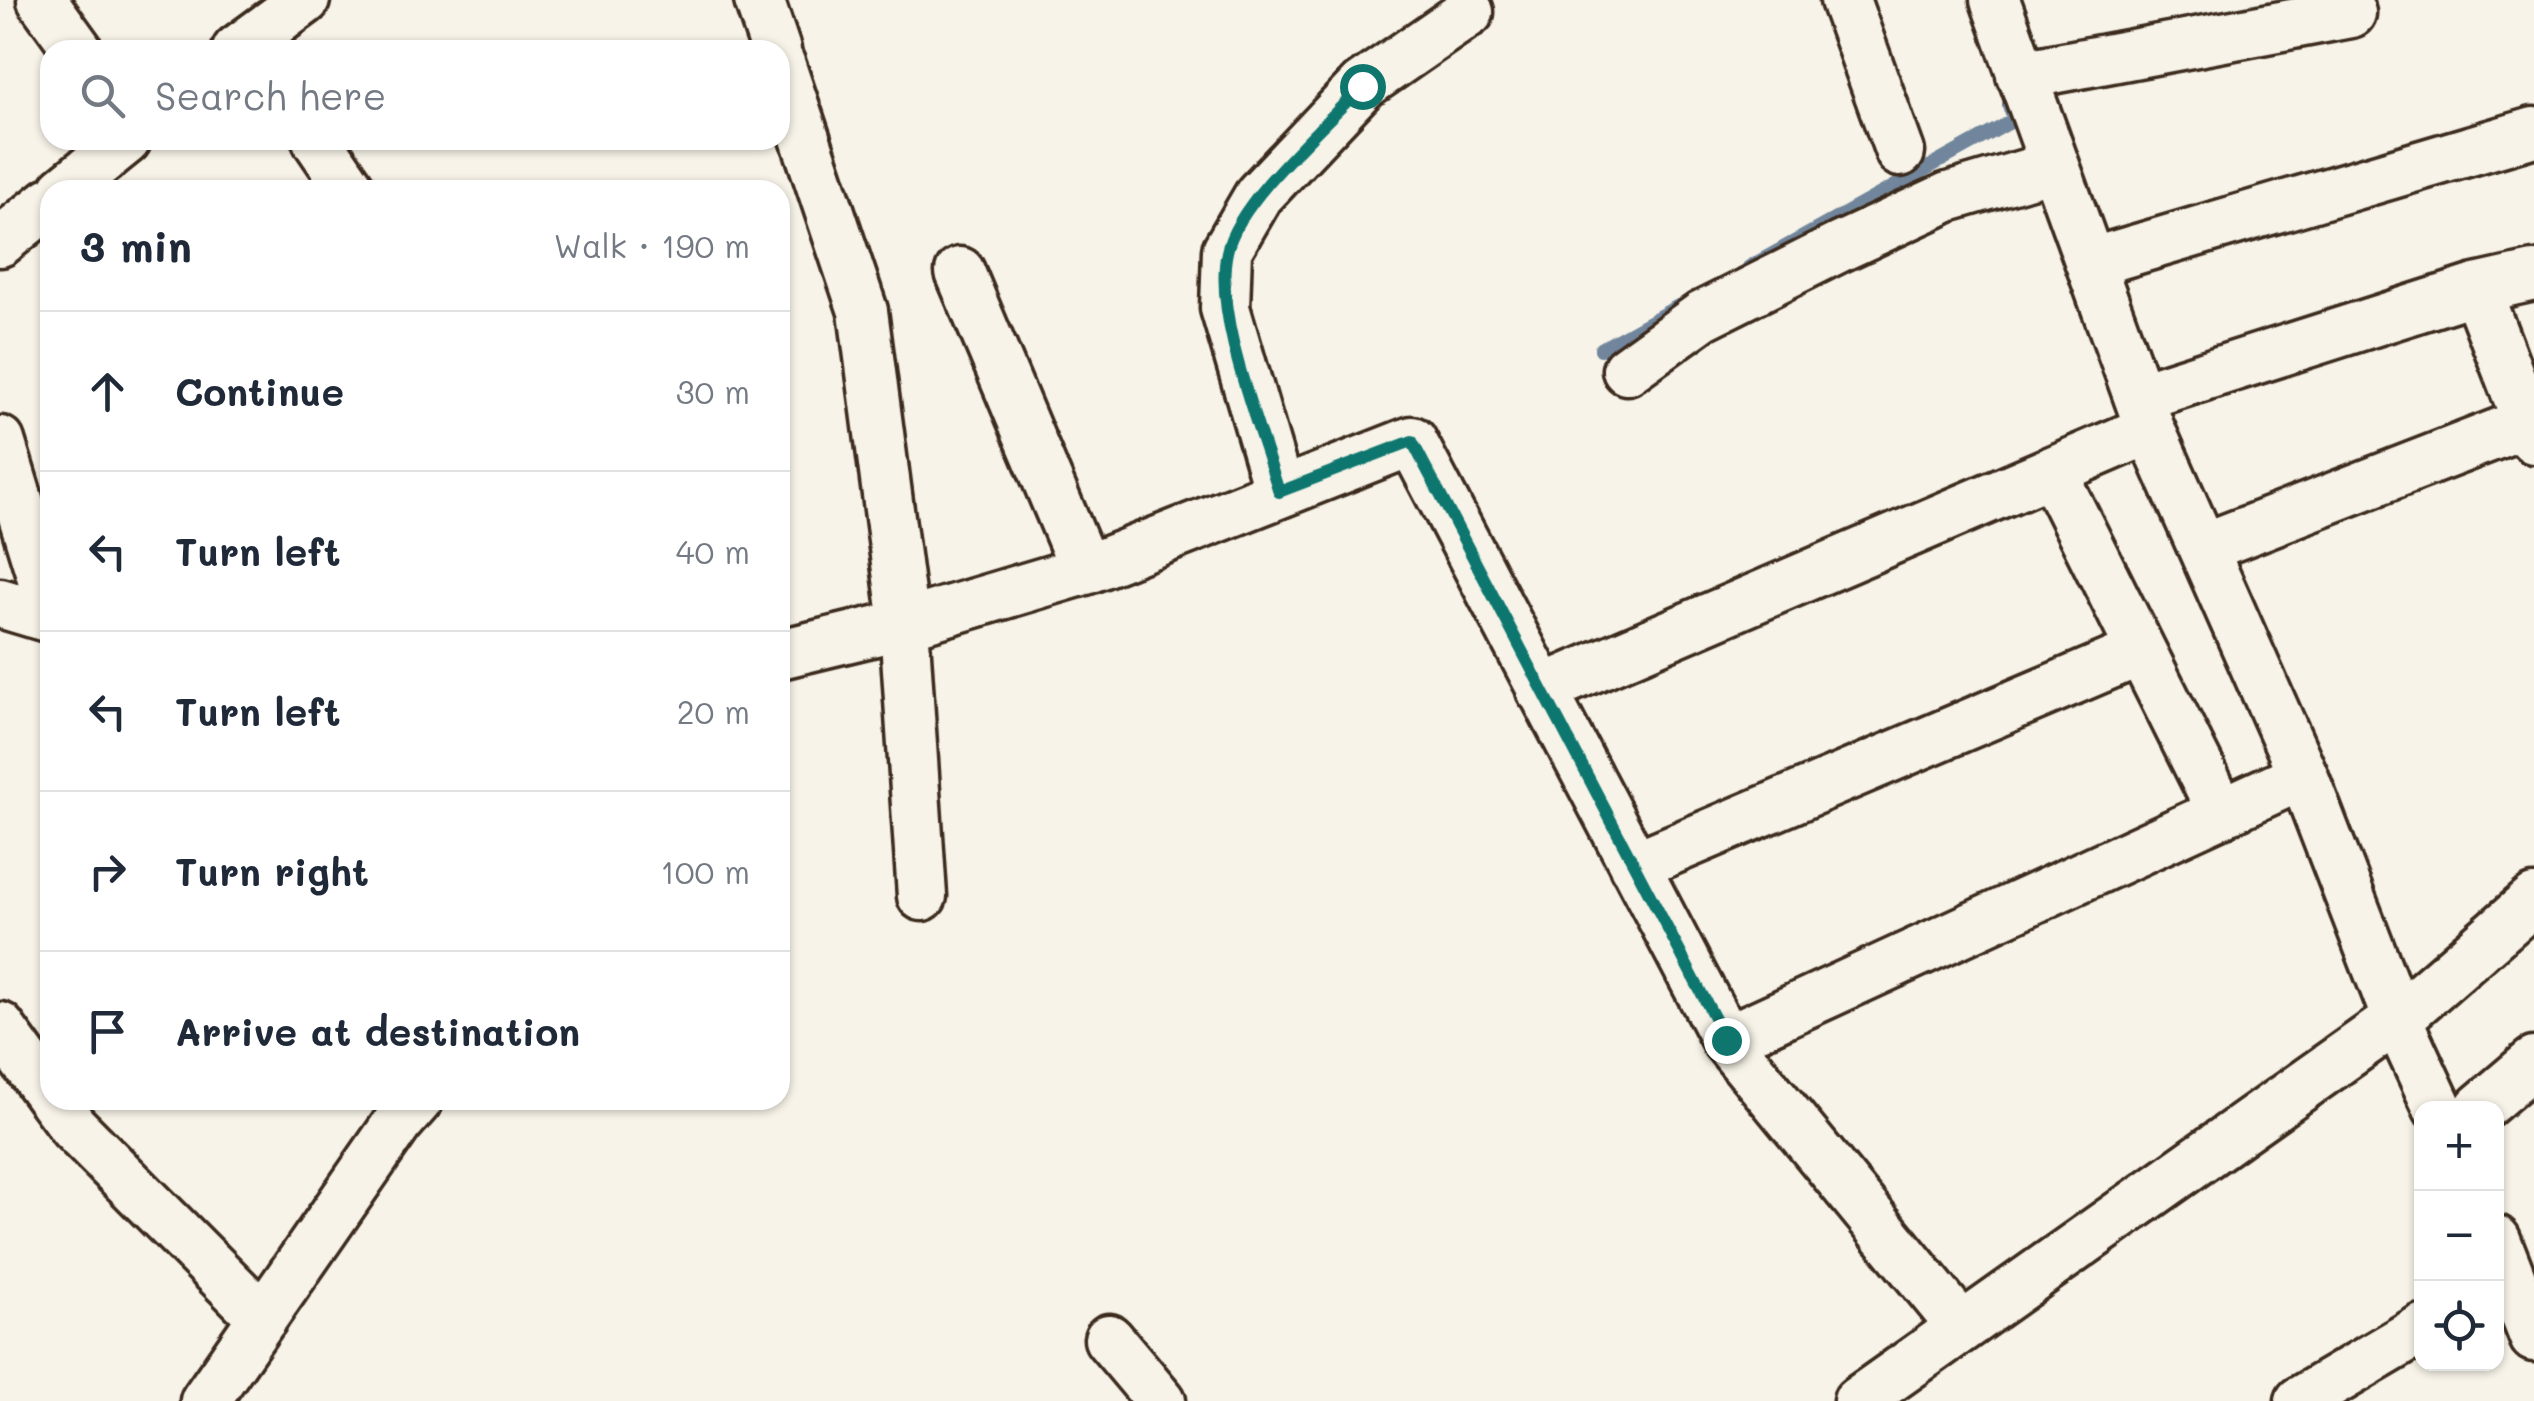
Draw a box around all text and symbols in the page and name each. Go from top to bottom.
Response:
search box [40,40,790,150]
route start [1340,64,1386,110]
icon: search [75,68,130,123]
text: Search here [155,70,386,120]
text: 3 min [80,218,192,273]
text: Walk · 190 m [554,224,750,266]
icon: ahead [80,364,135,419]
text: Continue [175,366,344,416]
text: 30 m [676,370,750,412]
icon: left [80,524,135,579]
text: Turn left [175,526,341,576]
text: 40 m [676,530,750,572]
icon: left [80,684,135,739]
text: Turn left [175,686,341,736]
text: 20 m [677,690,750,732]
icon: right [80,844,135,899]
text: Turn right [175,846,369,896]
text: 100 m [660,850,750,892]
icon: arrive [80,1004,135,1059]
text: Arrive at destination [175,1006,580,1056]
route end [1704,1018,1750,1064]
map controls [2414,1101,2504,1371]
button: + [2414,1101,2504,1191]
button: − [2414,1191,2504,1281]
button: locate [2414,1281,2504,1371]

